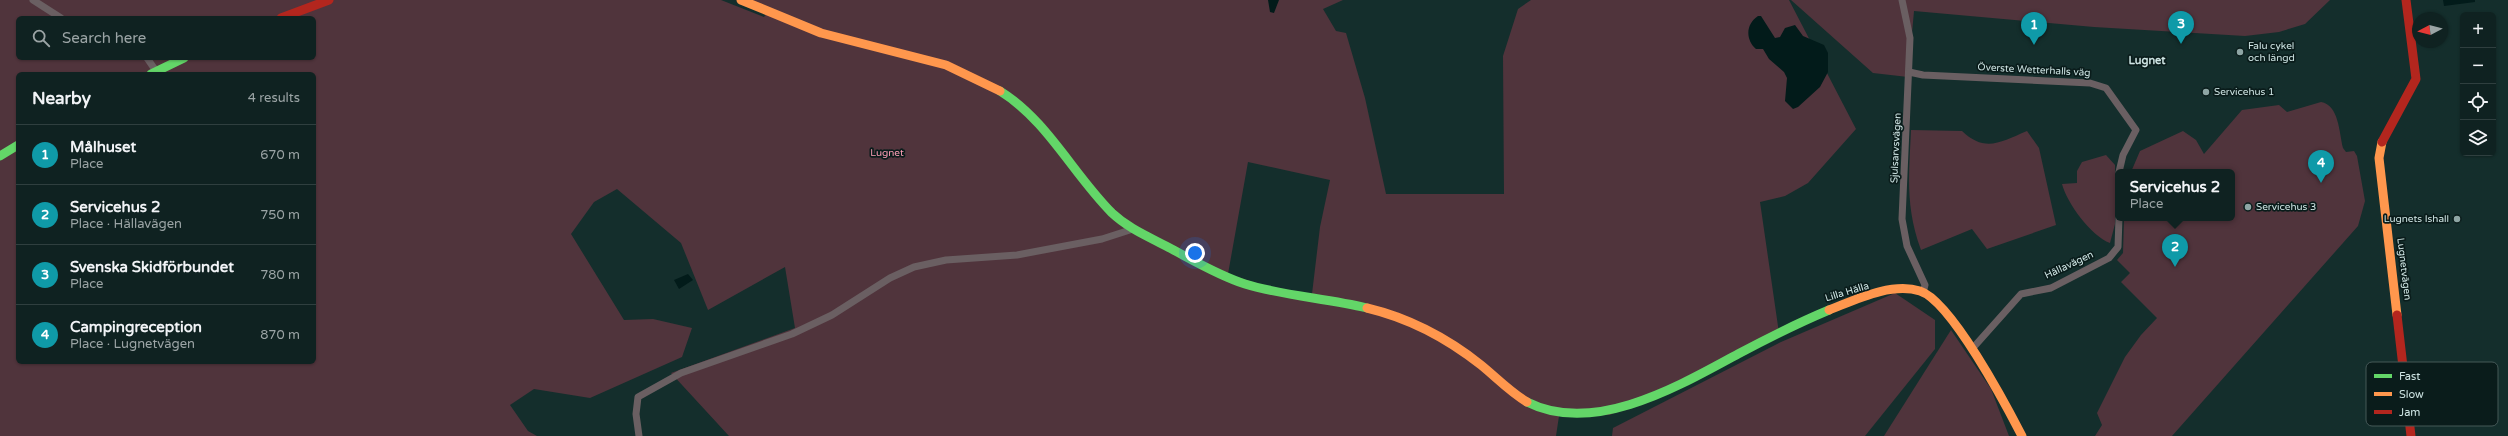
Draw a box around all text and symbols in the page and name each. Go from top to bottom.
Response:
pin: 3 [2168,11,2194,44]
pin: 1 [2021,12,2047,45]
north arrow [2412,12,2448,48]
map controls [2460,12,2496,156]
button: + [2460,12,2496,48]
search box [16,16,316,60]
icon: search [30,27,52,49]
text: Search here [62,29,146,47]
place label: Falu cykel och längd [2248,40,2295,64]
marker: Falu cykel och längd [2235,47,2245,57]
button: − [2460,48,2496,84]
district label: Lugnet [2128,54,2166,68]
street label: Överste Wetterhalls väg [1977,61,2091,79]
button: locate [2460,84,2496,120]
place label: Servicehus 1 [2214,86,2274,98]
marker: Servicehus 1 [2201,87,2211,97]
text: Nearby [32,88,91,109]
text: 4 results [248,90,300,106]
street label: Sjulsarvsvägen [1888,113,1904,183]
button: layers [2460,120,2496,156]
text: Målhuset [70,138,136,156]
text: 1 [41,147,49,163]
text: 670 m [260,147,300,163]
park label: Lugnet [870,147,904,159]
pin: 4 [2308,150,2334,183]
text: Place [70,156,103,172]
popup [2115,169,2235,221]
text: Servicehus 2 [2130,178,2220,196]
text: Place [2130,196,2163,212]
text: Servicehus 2 [70,198,160,216]
place label: Servicehus 3 [2256,201,2316,213]
marker: Servicehus 3 [2243,202,2253,212]
text: 2 [41,207,49,223]
text: 750 m [260,207,300,223]
place label: Lugnets Ishall [2384,213,2449,225]
marker: Lugnets Ishall [2452,214,2462,224]
text: Place · Hällavägen [70,216,182,232]
pin: 2 [2162,234,2188,267]
street label: Lugnetvägen [2394,237,2414,301]
your location [1185,243,1205,263]
street label: Hällavägen [2043,248,2095,282]
text: Svenska Skidförbundet [70,258,234,276]
text: 3 [41,267,49,283]
text: 780 m [260,267,300,283]
text: Place [70,276,103,292]
street label: Lilla Hälla [1824,280,1870,304]
text: Campingreception [70,318,202,336]
text: 4 [41,327,49,343]
text: 870 m [260,327,300,343]
text: Place · Lugnetvägen [70,336,195,352]
legend [2366,362,2498,426]
text: Fast [2399,370,2420,383]
text: Slow [2399,388,2424,401]
text: Jam [2399,406,2420,419]

